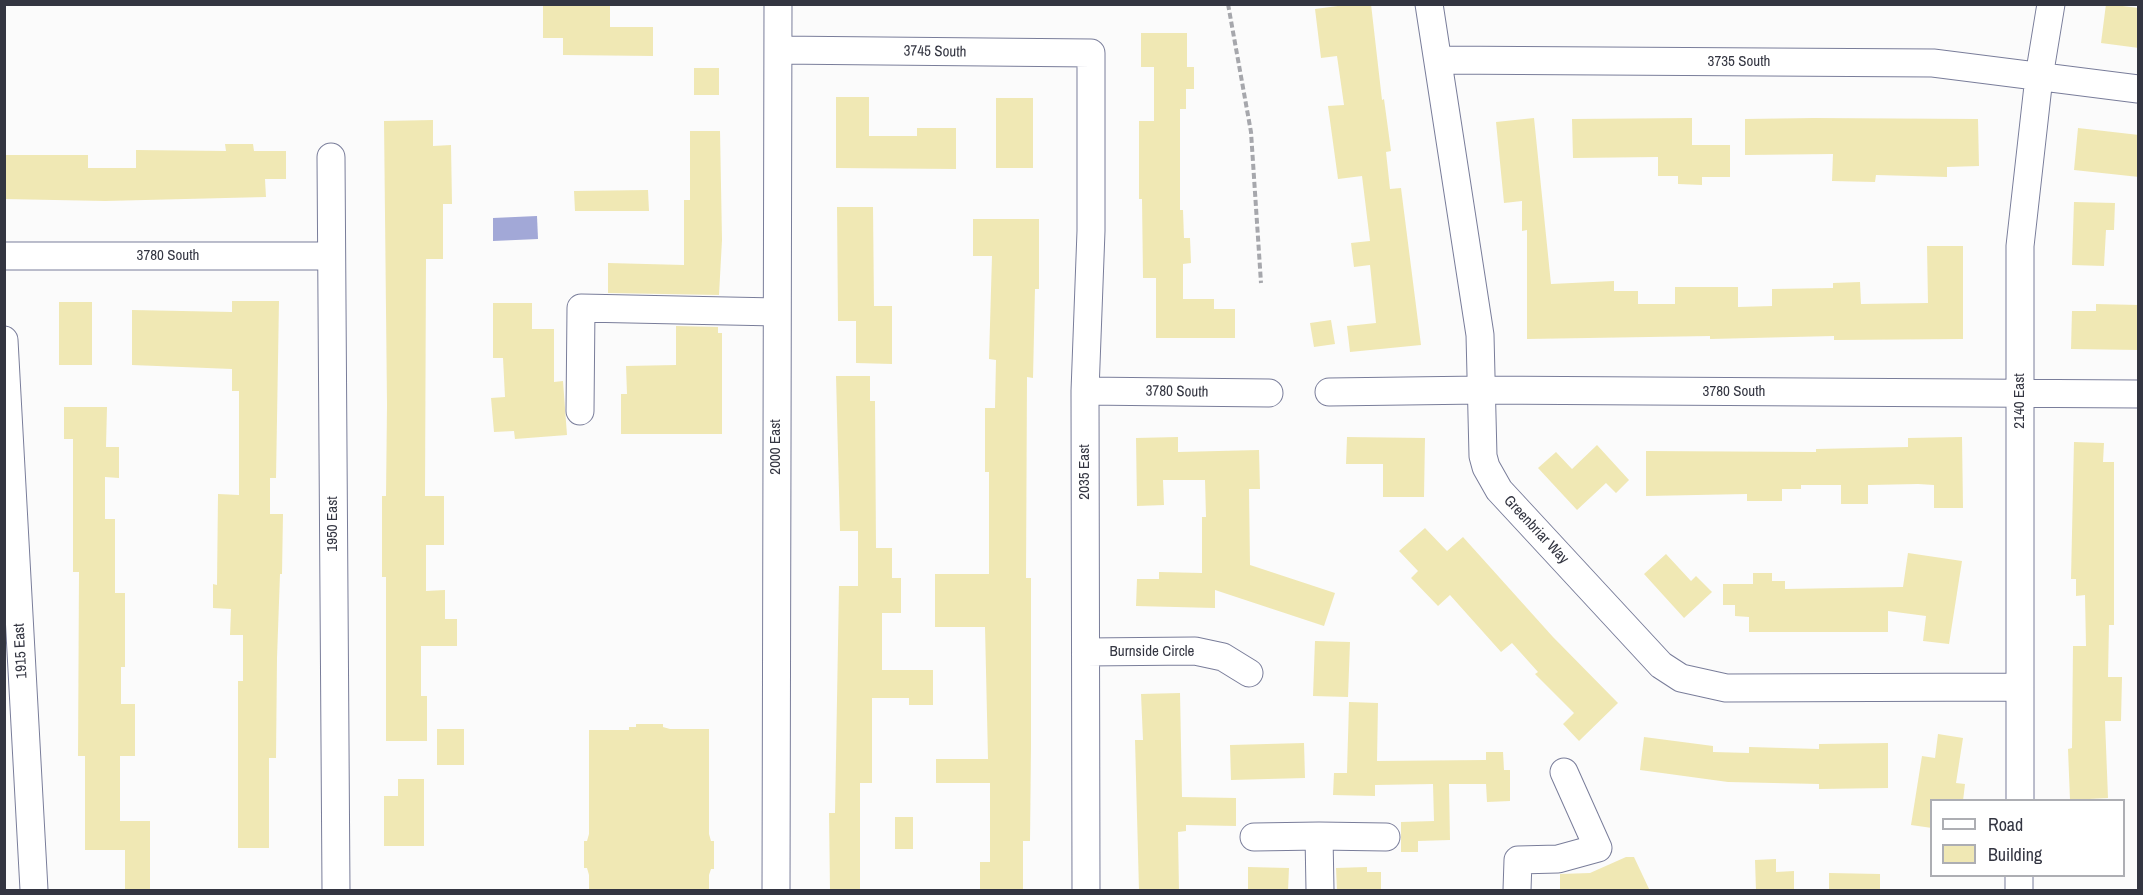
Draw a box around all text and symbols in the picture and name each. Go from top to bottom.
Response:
street label: 3745 South [903,42,967,62]
street label: 3735 South [1708,53,1770,71]
street label: 3780 South [137,247,199,265]
street label: 2140 East [2011,373,2029,429]
street label: 3780 South [1145,382,1209,402]
street label: 3780 South [1703,383,1765,401]
street label: 2000 East [767,419,785,475]
street label: 2035 East [1076,444,1094,500]
street label: Greenbriar Way [1500,492,1572,568]
street label: 1950 East [324,496,342,552]
street label: 1915 East [11,623,31,679]
street label: Burnside Circle [1110,643,1194,661]
legend [1930,799,2125,877]
text: Road [1988,812,2023,837]
text: Building [1988,842,2042,867]

